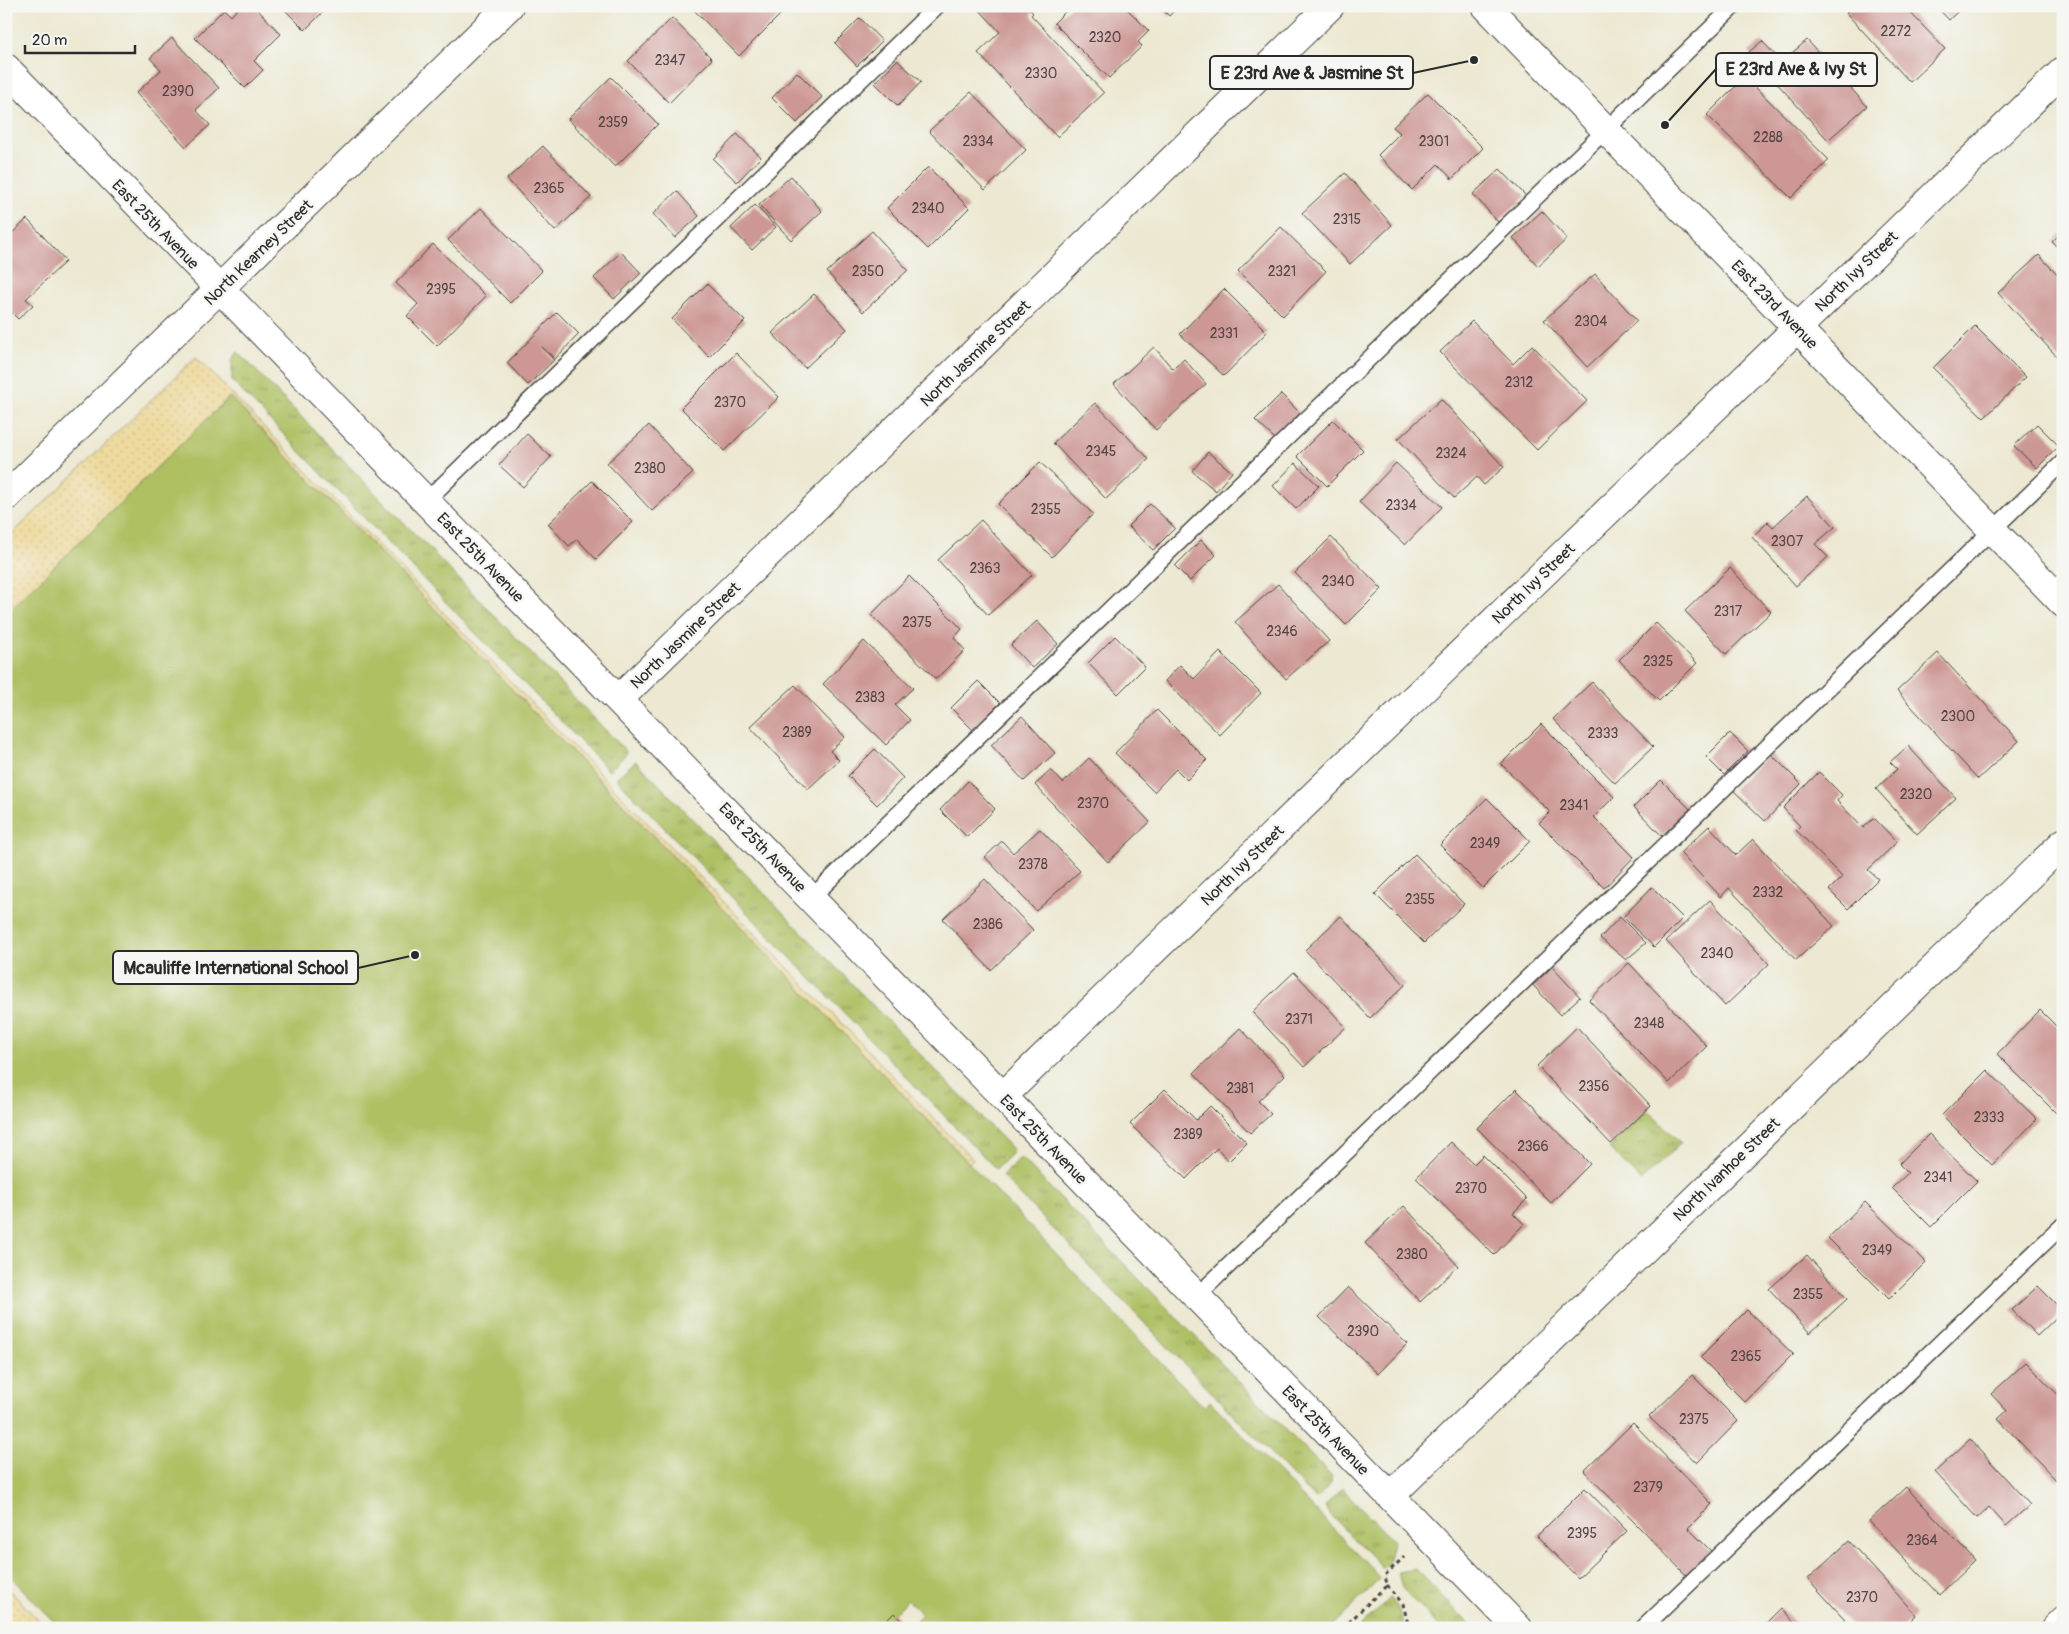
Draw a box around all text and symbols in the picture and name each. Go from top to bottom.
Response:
scale bar [25,22,135,54]
house number: 2272 [1881,23,1912,40]
house number: 2320 [1089,29,1121,46]
text: 20 m [32,31,67,50]
house number: 2347 [655,52,686,69]
callout: E 23rd Ave & Ivy St [1716,53,1877,86]
callout: E 23rd Ave & Jasmine St [1210,56,1413,89]
text: E 23rd Ave & Ivy St [1726,58,1867,81]
text: E 23rd Ave & Jasmine St [1220,62,1404,85]
house number: 2330 [1025,65,1057,82]
house number: 2390 [162,83,194,100]
house number: 2359 [598,114,628,131]
house number: 2288 [1753,129,1783,146]
house number: 2334 [962,133,994,150]
house number: 2301 [1419,133,1449,150]
street label: East 25th Avenue [107,176,203,274]
house number: 2365 [534,180,564,197]
street label: North Kearney Street [200,195,318,310]
house number: 2340 [912,200,944,217]
house number: 2315 [1333,211,1361,228]
street label: North Ivy Street [1811,227,1903,316]
street label: East 23rd Avenue [1727,256,1822,353]
house number: 2350 [852,263,884,280]
house number: 2321 [1268,263,1296,280]
house number: 2395 [426,281,456,298]
street label: North Jasmine Street [916,296,1035,411]
house number: 2304 [1575,313,1607,330]
house number: 2331 [1210,325,1238,342]
house number: 2312 [1505,374,1533,391]
house number: 2370 [714,394,746,411]
house number: 2345 [1086,443,1116,460]
house number: 2324 [1435,445,1467,462]
house number: 2380 [634,460,666,477]
house number: 2334 [1385,497,1417,514]
house number: 2355 [1031,501,1061,518]
street label: East 25th Avenue [432,509,528,607]
house number: 2307 [1771,533,1804,550]
street label: North Ivy Street [1488,539,1580,628]
house number: 2363 [969,560,1001,577]
house number: 2340 [1322,573,1354,590]
street label: North Jasmine Street [626,578,745,693]
house number: 2317 [1714,603,1743,620]
house number: 2375 [902,614,932,631]
house number: 2346 [1266,623,1298,640]
house number: 2325 [1643,653,1673,670]
house number: 2383 [855,689,885,706]
house number: 2300 [1941,708,1975,725]
house number: 2389 [782,724,812,741]
house number: 2333 [1588,725,1619,742]
house number: 2320 [1900,786,1932,803]
house number: 2370 [1077,795,1109,812]
house number: 2341 [1560,797,1588,814]
street label: East 25th Avenue [714,799,810,897]
street label: North Ivy Street [1197,821,1289,910]
house number: 2349 [1470,835,1500,852]
house number: 2378 [1018,856,1048,873]
house number: 2332 [1753,884,1784,901]
house number: 2355 [1405,891,1435,908]
house number: 2386 [973,916,1003,933]
house number: 2340 [1701,945,1733,962]
callout: Mcauliffe International School [113,951,358,984]
text: Mcauliffe International School [123,957,349,980]
house number: 2371 [1285,1011,1313,1028]
house number: 2348 [1634,1015,1664,1032]
house number: 2356 [1579,1078,1609,1095]
house number: 2381 [1226,1080,1254,1097]
street label: East 25th Avenue [995,1091,1091,1189]
house number: 2333 [1974,1109,2005,1126]
street label: North Ivanhoe Street [1669,1113,1785,1226]
house number: 2389 [1173,1126,1203,1143]
house number: 2366 [1517,1138,1549,1155]
house number: 2341 [1924,1169,1952,1186]
house number: 2370 [1455,1180,1487,1197]
house number: 2349 [1862,1242,1892,1259]
house number: 2380 [1396,1246,1428,1263]
house number: 2355 [1793,1286,1823,1303]
house number: 2390 [1347,1323,1379,1340]
house number: 2365 [1731,1348,1761,1365]
street label: East 25th Avenue [1277,1382,1373,1480]
house number: 2375 [1679,1411,1709,1428]
house number: 2379 [1633,1479,1663,1496]
house number: 2395 [1567,1525,1597,1542]
house number: 2364 [1906,1532,1938,1549]
house number: 2370 [1846,1589,1878,1606]

